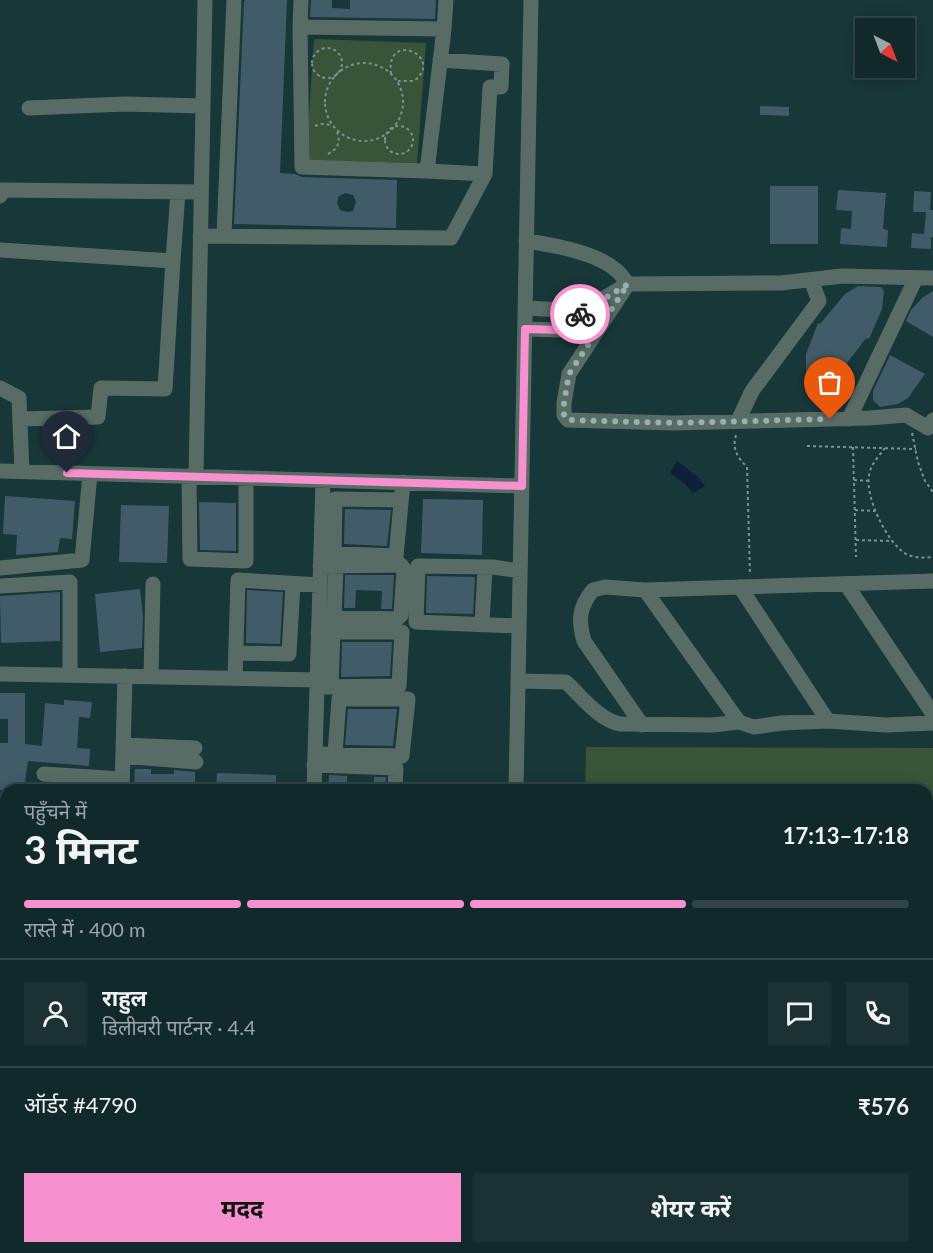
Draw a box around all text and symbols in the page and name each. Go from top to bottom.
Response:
north arrow [855,18,915,78]
map controls [855,18,915,78]
courier [550,284,610,344]
icon: bike [564,298,597,331]
pin [804,357,855,419]
icon: bag [813,366,846,399]
pin [41,411,92,473]
icon: home [50,420,83,453]
text: पहुँचने में [24,799,87,823]
text: 17:13–17:18 [783,822,909,849]
text: 3 मिनट [24,826,138,872]
text: रास्ते में · 400 m [24,917,145,941]
button: person [24,982,87,1045]
button: chat [768,982,831,1045]
button: phone [846,982,909,1045]
text: राहुल [102,984,147,1011]
text: डिलीवरी पार्टनर · 4.4 [102,1015,255,1039]
text: ऑर्डर #4790 [24,1091,137,1118]
text: ₹576 [858,1093,909,1120]
button: मदद [24,1173,461,1242]
button: शेयर करें [473,1173,909,1242]

